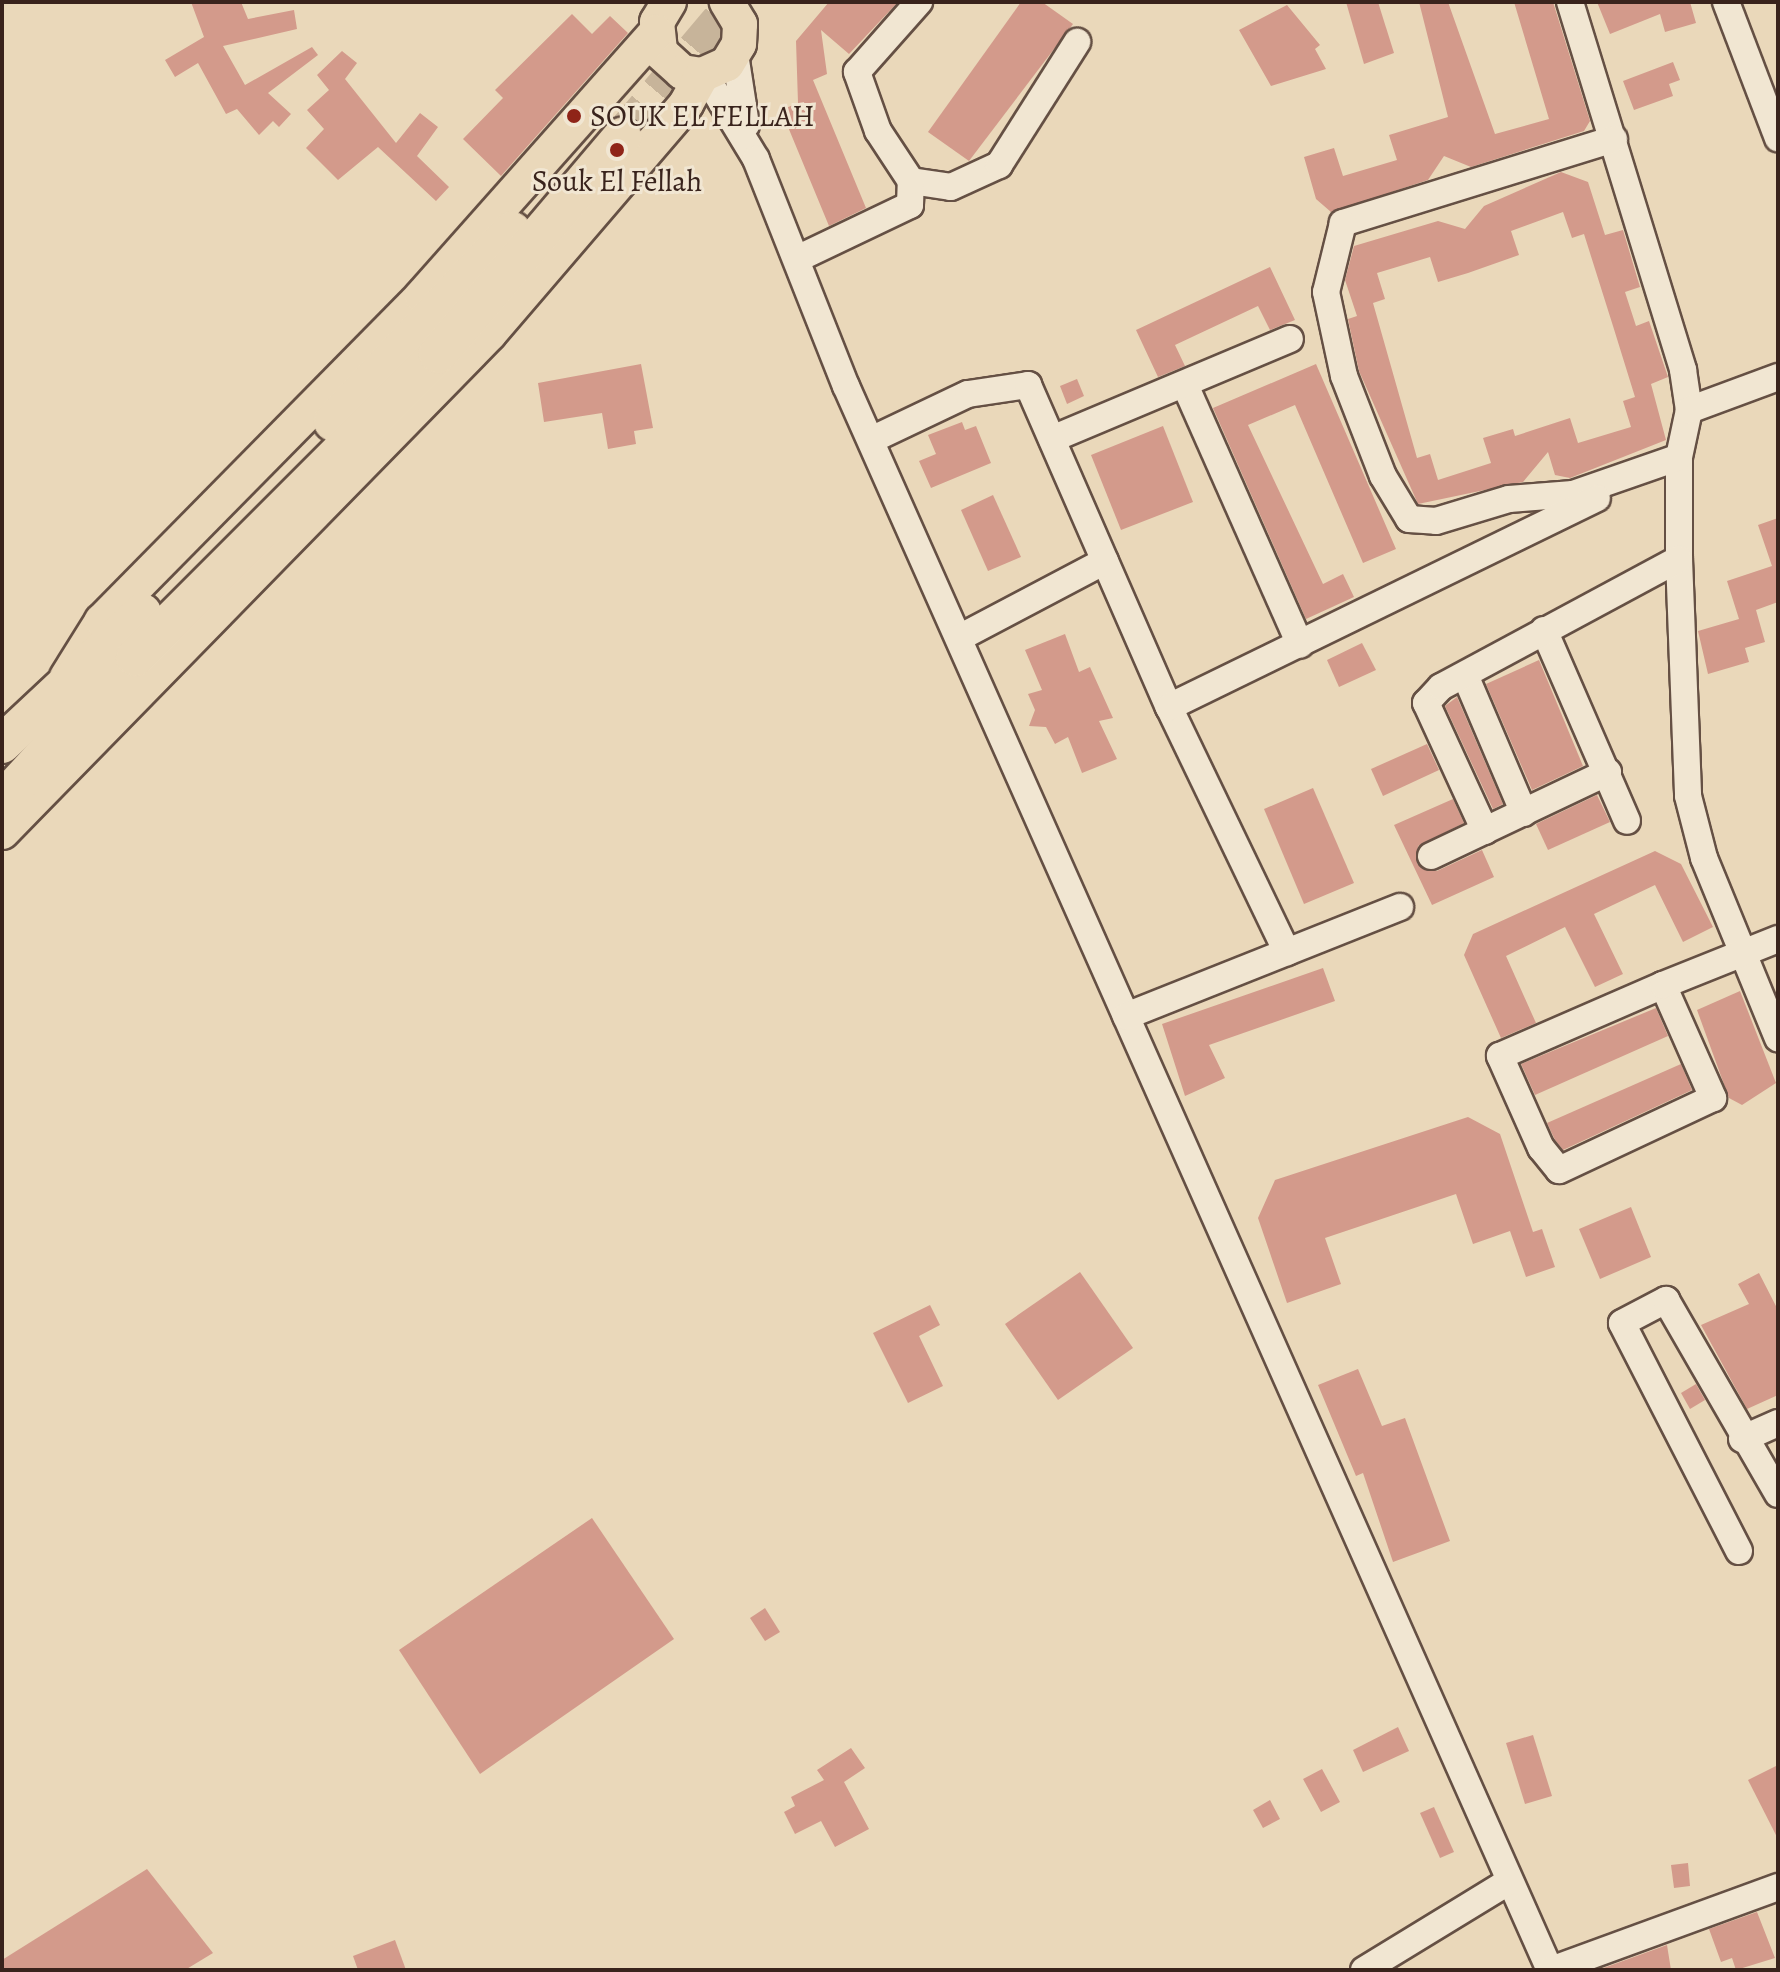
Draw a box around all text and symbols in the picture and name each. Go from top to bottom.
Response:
place label: SOUK EL FELLAH [590,98,815,134]
marker: SOUK EL FELLAH [565,107,583,125]
marker: Souk El Fellah [608,141,626,159]
place label: Souk El Fellah [532,163,702,199]

